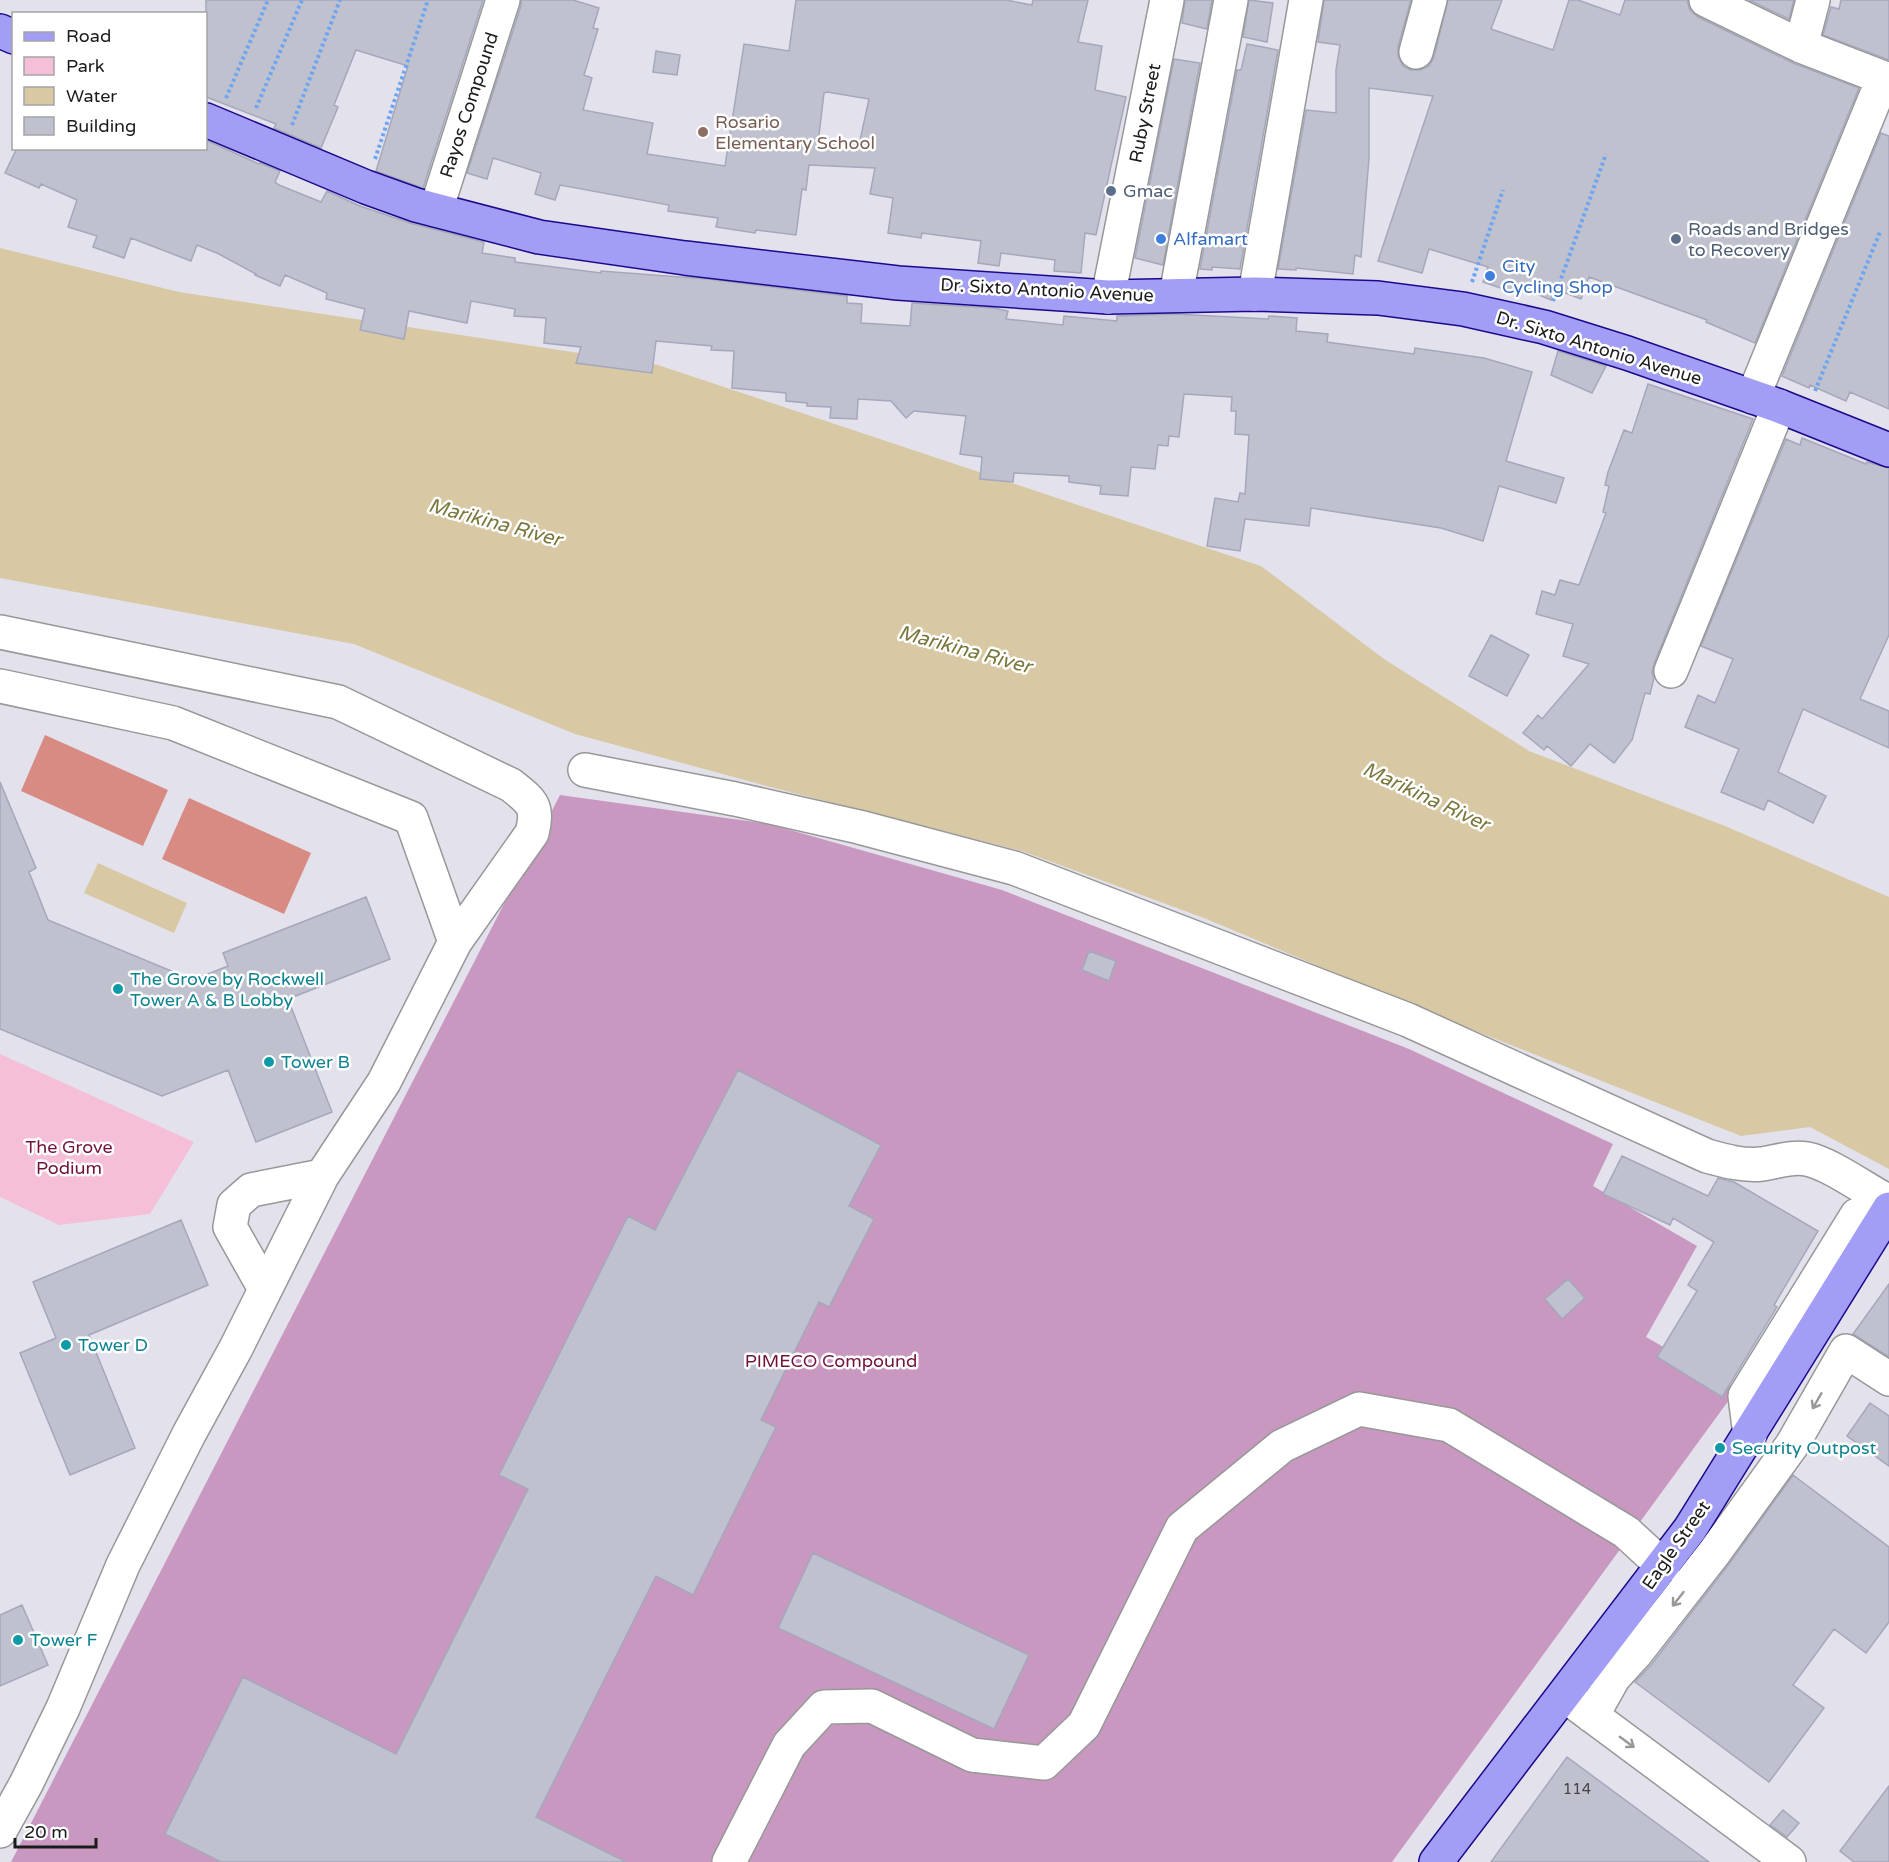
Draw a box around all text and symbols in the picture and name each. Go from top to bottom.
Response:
legend [12,12,207,150]
text: Road [66,25,111,47]
street label: Rayos Compound [435,29,503,181]
text: Park [66,55,105,77]
street label: Ruby Street [1125,61,1165,165]
text: Water [66,85,117,107]
place label: Rosario Elementary School [715,111,875,154]
text: Building [66,115,136,137]
marker: Rosario Elementary School [696,125,710,139]
place label: Gmac [1123,180,1173,202]
marker: Gmac [1104,184,1118,198]
place label: Roads and Bridges to Recovery [1688,218,1849,261]
place label: Alfamart [1173,228,1248,250]
marker: Alfamart [1154,232,1168,246]
marker: Roads and Bridges to Recovery [1669,232,1683,246]
place label: City Cycling Shop [1502,255,1613,298]
marker: City Cycling Shop [1483,269,1497,283]
street label: Dr. Sixto Antonio Avenue [940,273,1154,307]
street label: Dr. Sixto Antonio Avenue [1494,306,1704,390]
water label: Marikina River [426,494,566,553]
water label: Marikina River [896,621,1036,680]
water label: Marikina River [1359,757,1495,838]
place label: The Grove by Rockwell Tower A & B Lobby [130,968,324,1011]
marker: The Grove by Rockwell Tower A & B Lobby [111,982,125,996]
place label: Tower B [281,1051,350,1073]
marker: Tower B [262,1055,276,1069]
park label: The Grove Podium [25,1136,113,1179]
place label: Tower D [78,1334,148,1356]
marker: Tower D [59,1338,73,1352]
park label: PIMECO Compound [745,1350,917,1372]
one-way arrow [1811,1392,1822,1410]
place label: Security Outpost [1732,1437,1877,1459]
marker: Security Outpost [1713,1441,1727,1455]
street label: Eagle Street [1637,1496,1715,1594]
one-way arrow [1671,1591,1684,1607]
place label: Tower F [30,1629,98,1651]
marker: Tower F [11,1633,25,1647]
one-way arrow [1619,1736,1635,1748]
house number: 114 [1563,1780,1591,1798]
scale bar [15,1811,96,1849]
text: 20 m [24,1821,68,1843]

